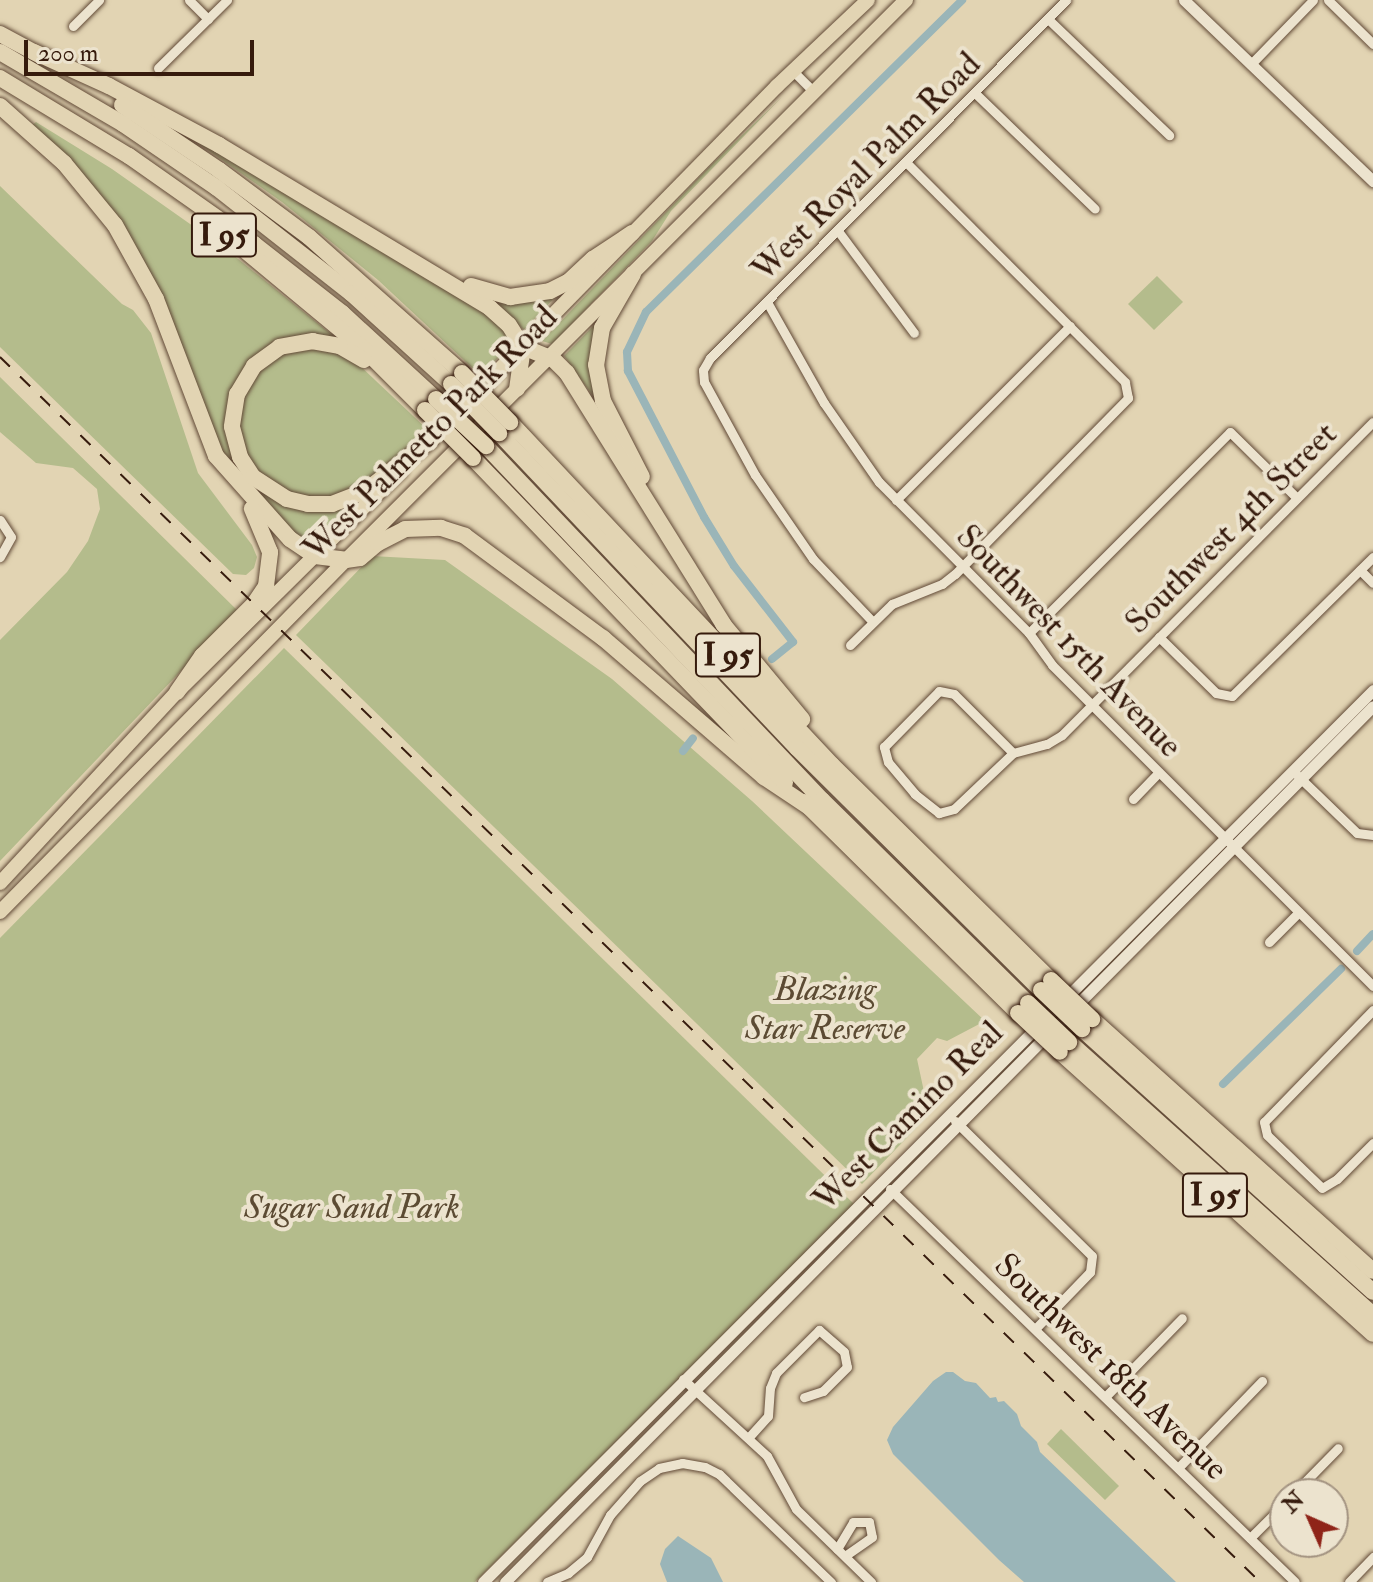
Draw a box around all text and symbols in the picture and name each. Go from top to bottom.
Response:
scale bar [28,24,258,74]
text: 200 m [38,38,98,69]
street label: West Royal Palm Road [743,44,989,290]
road number: I 95 [190,207,258,263]
street label: West Palmetto Park Road [294,297,566,569]
street label: Southwest 4th Street [1117,414,1345,642]
street label: Southwest 15th Avenue [948,516,1190,766]
road number: I 95 [694,627,762,683]
park label: Blazing Star Reserve [745,969,905,1048]
street label: West Camino Real [805,1013,1011,1219]
road number: I 95 [1181,1167,1249,1223]
park label: Sugar Sand Park [244,1188,460,1228]
street label: Southwest 18th Avenue [986,1245,1236,1489]
north arrow [1269,1478,1349,1558]
text: N [1277,1486,1310,1519]

